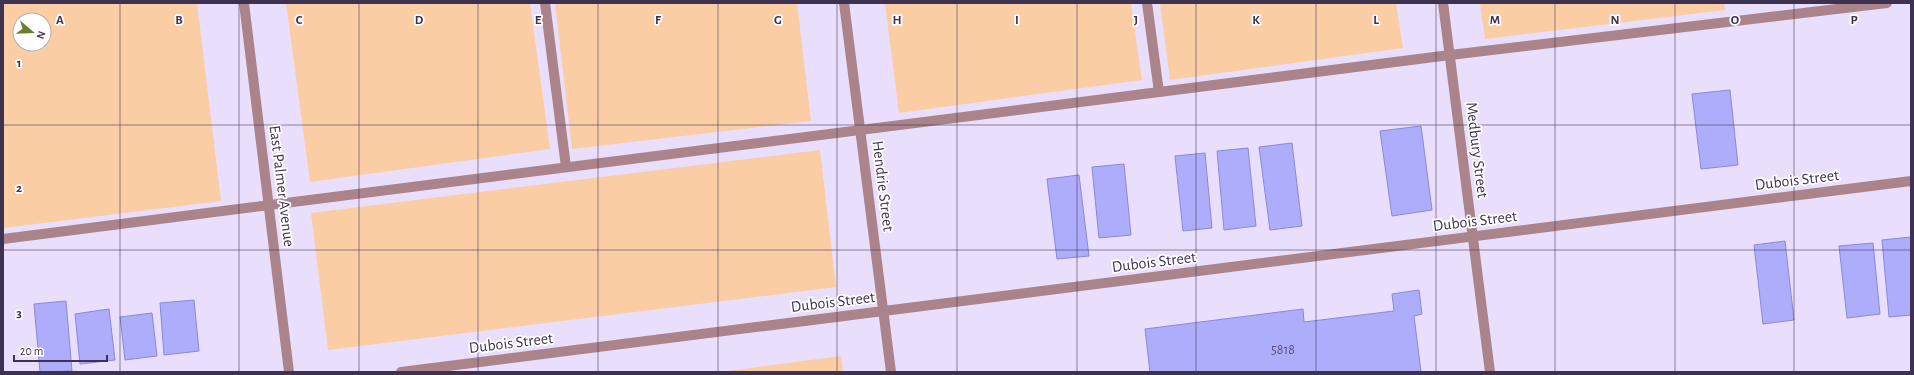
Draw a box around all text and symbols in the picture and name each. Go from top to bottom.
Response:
north arrow [12,12,52,52]
text: A [56,14,64,27]
text: B [175,14,183,27]
text: C [296,14,303,27]
text: D [415,14,424,27]
text: E [535,14,542,27]
text: F [655,14,662,27]
text: G [774,14,782,27]
text: H [892,14,902,27]
text: I [1015,14,1019,27]
text: J [1134,14,1138,27]
text: K [1252,14,1260,27]
text: L [1373,14,1379,27]
text: M [1490,14,1500,27]
text: N [1610,14,1620,27]
text: O [1731,14,1740,27]
text: P [1850,14,1858,27]
text: N [35,30,47,41]
text: 1 [17,57,21,70]
street label: Medbury Street [1462,101,1491,199]
street label: East Palmer Avenue [267,124,297,248]
street label: Hendrie Street [869,140,897,232]
street label: Dubois Street [1754,167,1840,193]
text: 2 [16,182,22,195]
street label: Dubois Street [1432,208,1518,234]
street label: Dubois Street [1111,249,1197,275]
street label: Dubois Street [790,289,876,315]
text: 3 [16,307,22,320]
street label: Dubois Street [468,330,554,356]
scale bar [14,337,107,363]
house number: 5818 [1271,343,1295,357]
text: 20 m [20,345,43,357]

